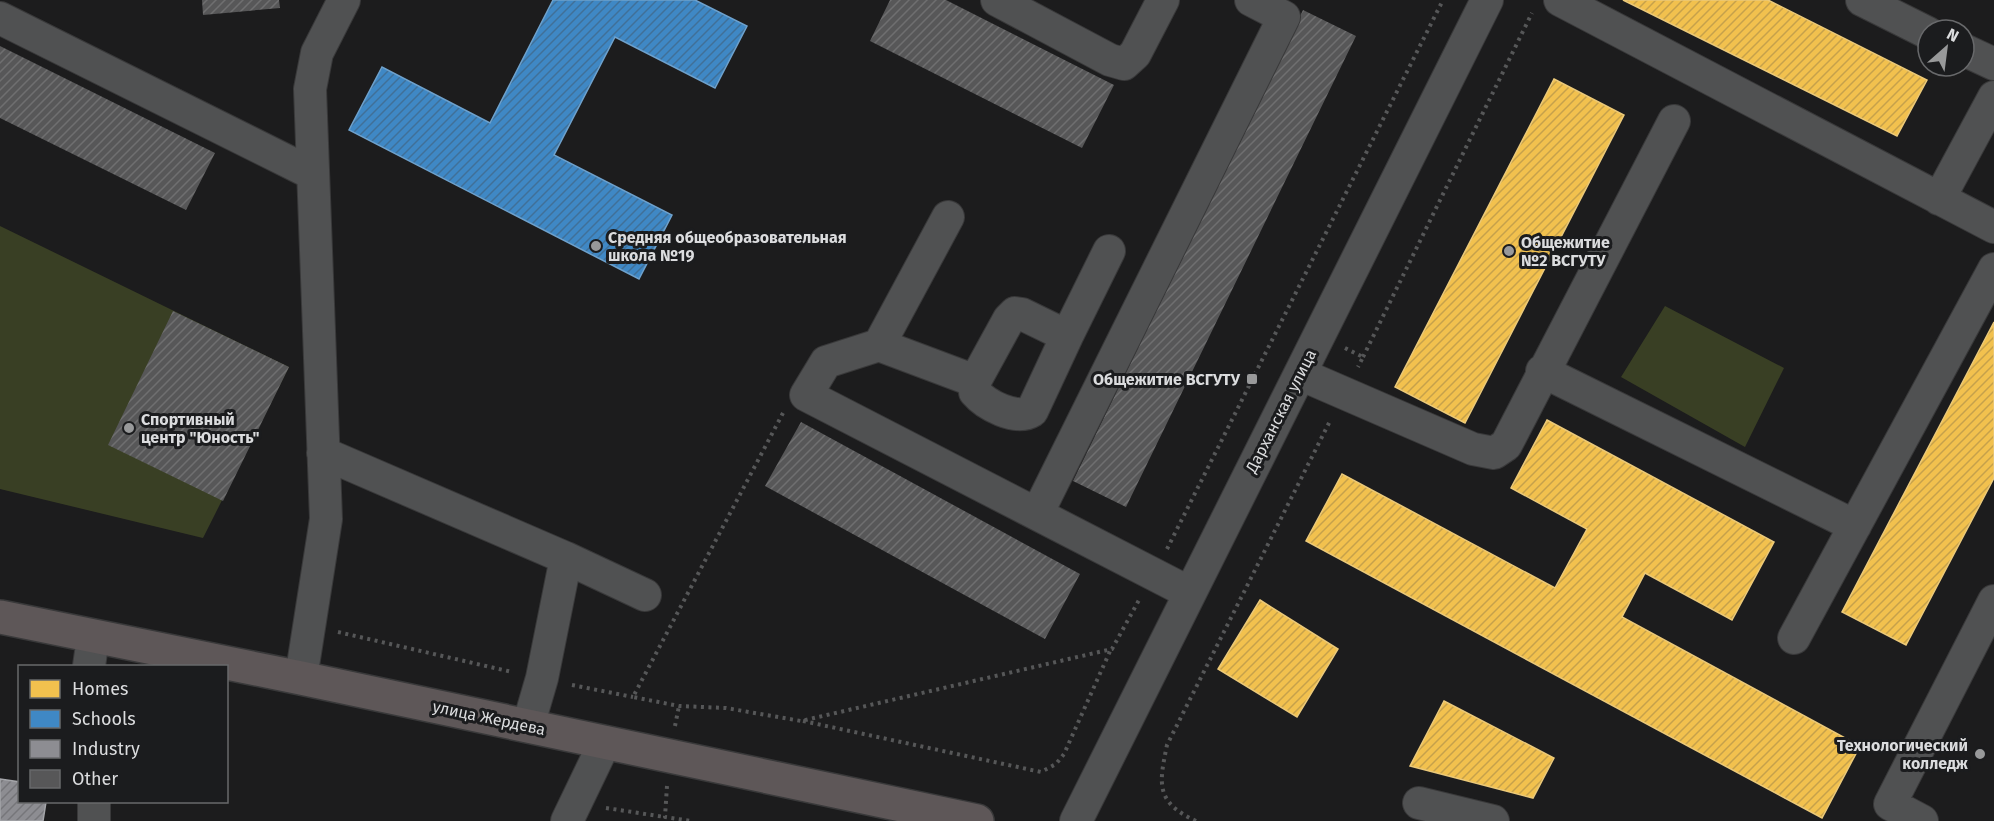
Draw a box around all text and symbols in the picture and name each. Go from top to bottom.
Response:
north arrow [1916,18,1976,78]
text: N [1944,24,1962,46]
place label: Средняя общеобразовательная школа №19 [608,228,847,265]
place label: Общежитие №2 ВСГУТУ [1521,233,1610,270]
marker: Средняя общеобразовательная школа №19 [589,239,603,253]
marker: Общежитие №2 ВСГУТУ [1502,244,1516,258]
street label: Дарханская улица [1241,346,1320,477]
place label: Общежитие ВСГУТУ [1093,370,1241,389]
marker: Общежитие ВСГУТУ [1245,372,1259,386]
place label: Спортивный центр "Юность" [141,410,259,447]
marker: Спортивный центр "Юность" [122,421,136,435]
legend [18,665,228,803]
text: Homes [72,678,128,700]
street label: улица Жердева [431,697,547,739]
text: Schools [72,708,136,730]
place label: Технологический колледж [1837,736,1969,773]
text: Industry [72,738,140,760]
marker: Технологический колледж [1973,747,1987,761]
text: Other [72,768,118,790]

